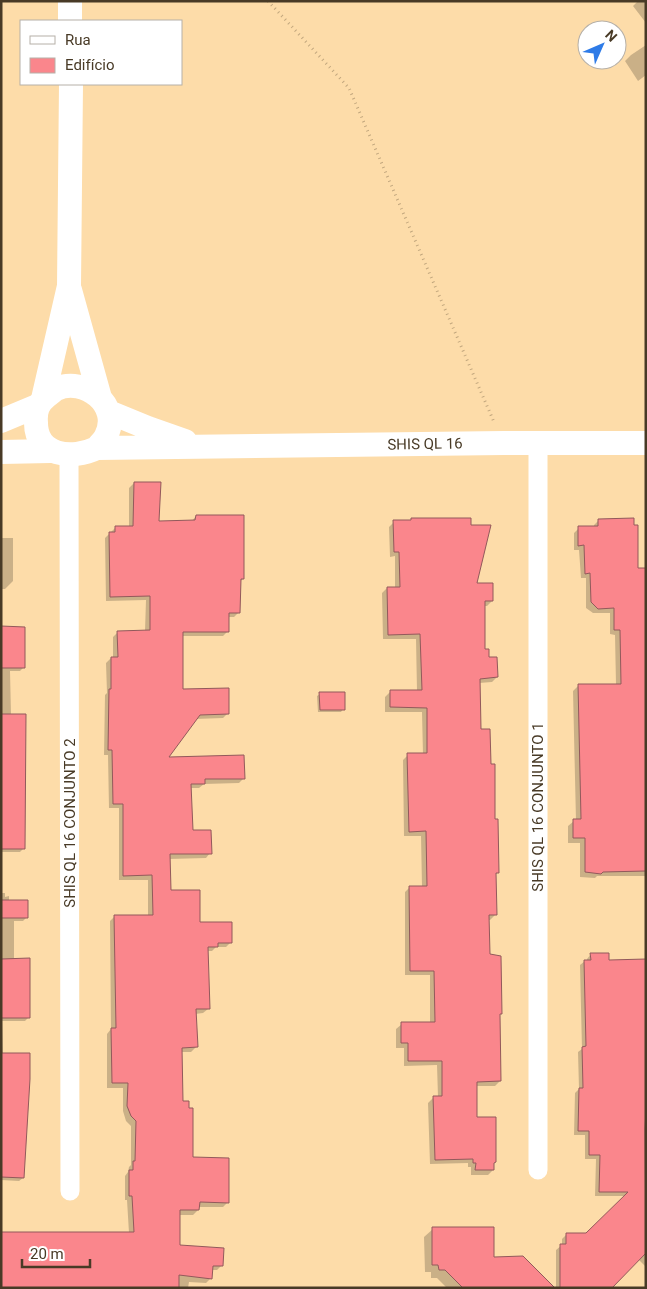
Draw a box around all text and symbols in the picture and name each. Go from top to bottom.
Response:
legend [20,20,182,85]
north arrow [577,20,627,70]
text: N [602,27,620,45]
text: Rua [65,31,91,49]
text: Edifício [65,56,114,74]
street label: SHIS QL 16 [387,434,463,454]
street label: SHIS QL 16 CONJUNTO 1 [529,722,547,892]
street label: SHIS QL 16 CONJUNTO 2 [61,738,79,908]
scale bar [22,1236,90,1268]
text: 20 m [30,1245,64,1263]

